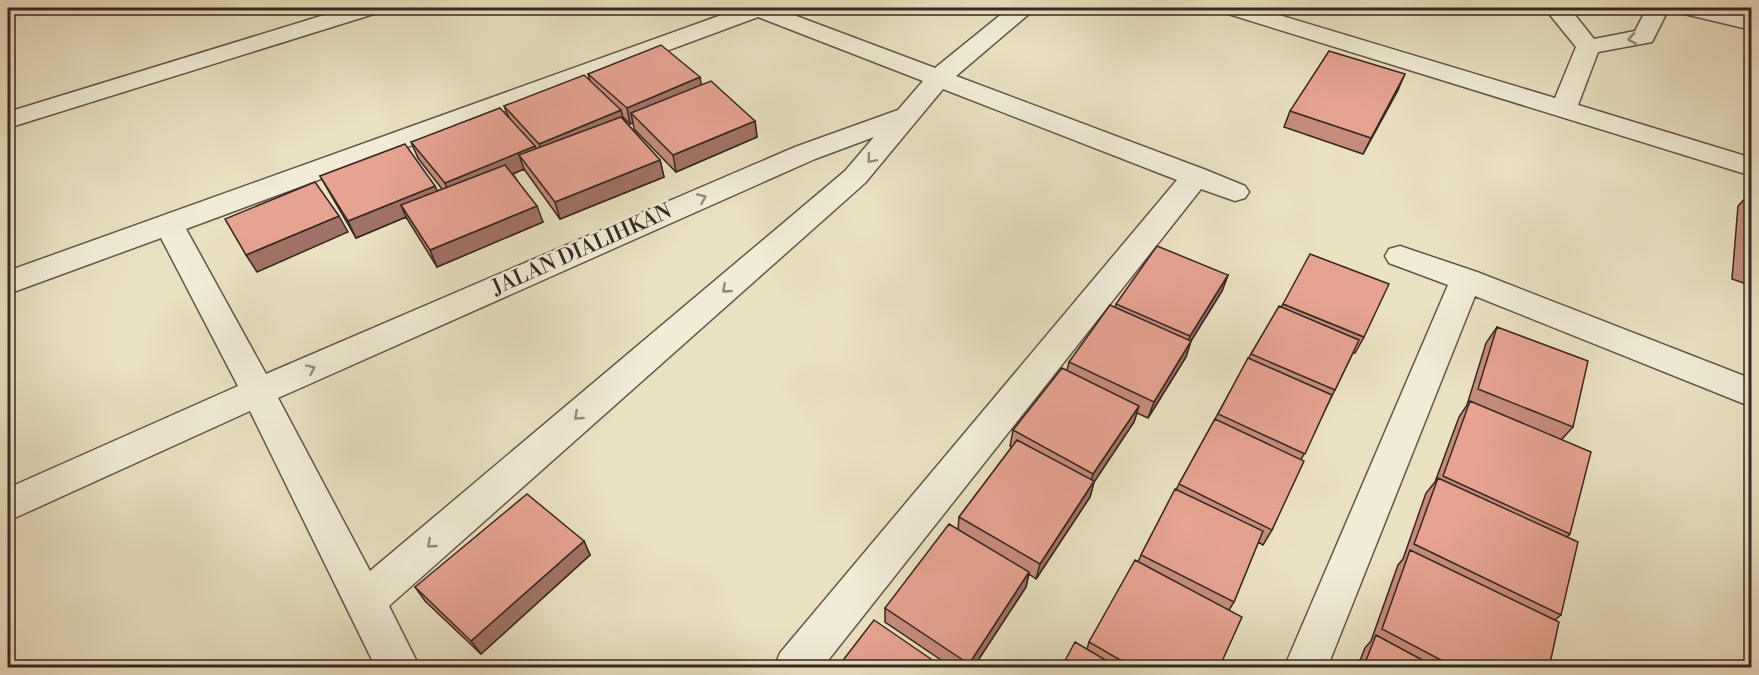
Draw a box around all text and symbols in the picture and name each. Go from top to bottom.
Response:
one-way arrow [1628,32,1638,45]
one-way arrow [867,152,878,163]
one-way arrow [695,193,706,205]
street label: JALAN DIALIHKAN [487,198,676,302]
one-way arrow [722,281,733,292]
one-way arrow [305,364,316,376]
one-way arrow [574,409,585,420]
one-way arrow [427,537,438,548]

